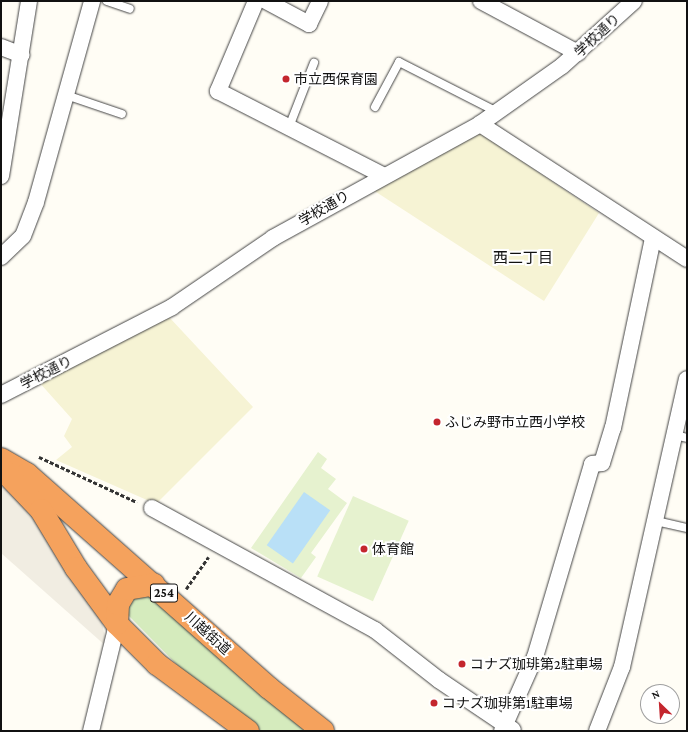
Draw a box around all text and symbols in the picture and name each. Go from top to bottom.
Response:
street label: 学校通り [571,10,623,60]
place label: 市立西保育園 [294,71,378,87]
marker: 市立西保育園 [281,74,291,84]
street label: 学校通り [296,187,352,229]
district label: 西二丁目 [493,250,553,268]
street label: 学校通り [17,352,75,392]
place label: ふじみ野市立西小学校 [445,414,585,430]
marker: ふじみ野市立西小学校 [432,417,442,427]
place label: 体育館 [372,541,414,557]
marker: 体育館 [359,544,369,554]
road number: 254 [149,582,179,604]
street label: 川越街道 [182,608,234,658]
place label: コナズ珈琲第2駐車場 [470,656,603,672]
marker: コナズ珈琲第2駐車場 [457,659,467,669]
north arrow [640,684,680,724]
text: N [649,687,661,701]
place label: コナズ珈琲第1駐車場 [442,695,573,711]
marker: コナズ珈琲第1駐車場 [429,698,439,708]

